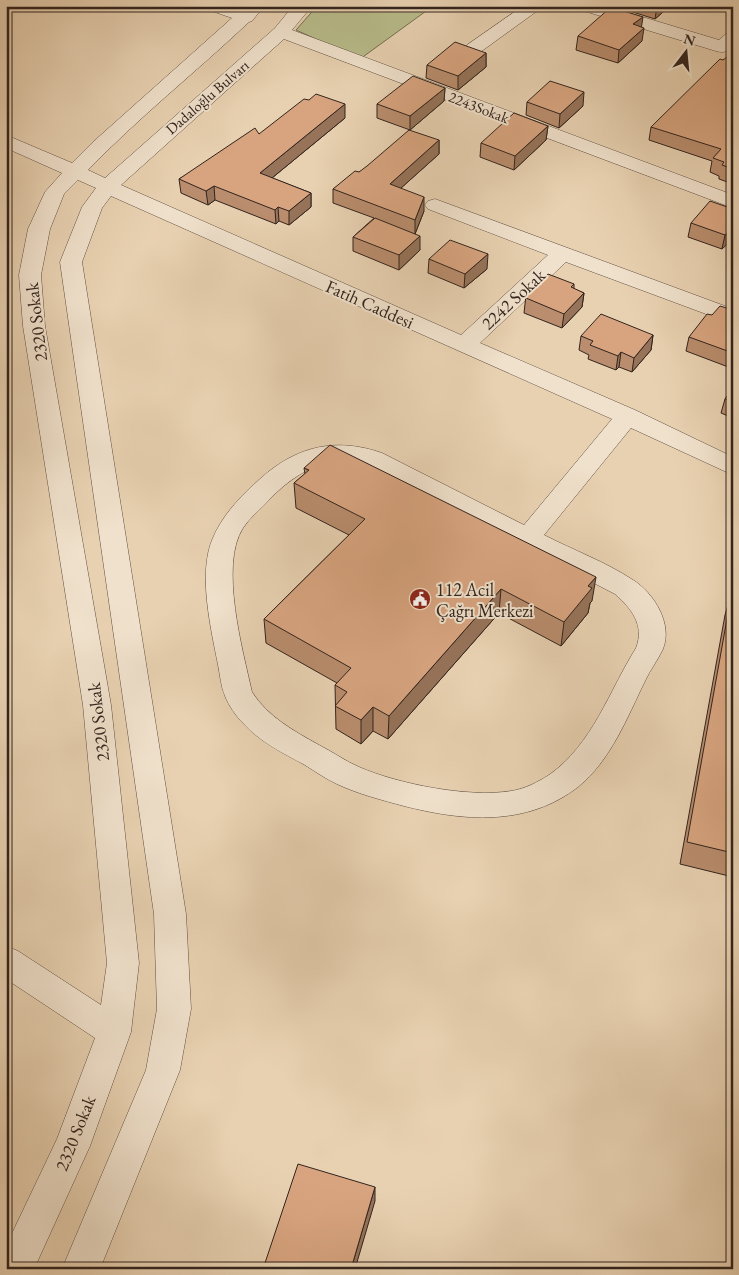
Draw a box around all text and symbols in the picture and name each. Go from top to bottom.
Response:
north arrow [662,28,712,78]
text: N [682,29,698,50]
street label: Dadaloğlu Bulvarı [161,55,253,138]
street label: 2243Sokak [446,87,513,128]
street label: 2242 Sokak [476,263,550,334]
street label: Fatih Caddesi [322,274,418,334]
street label: 2320 Sokak [20,281,52,363]
place label: 112 Acil Çağrı Merkezi [436,578,534,622]
public building icon: 112 Acil Çağrı Merkezi [408,587,432,611]
street label: 2320 Sokak [82,681,114,763]
street label: 2320 Sokak [49,1091,101,1174]

